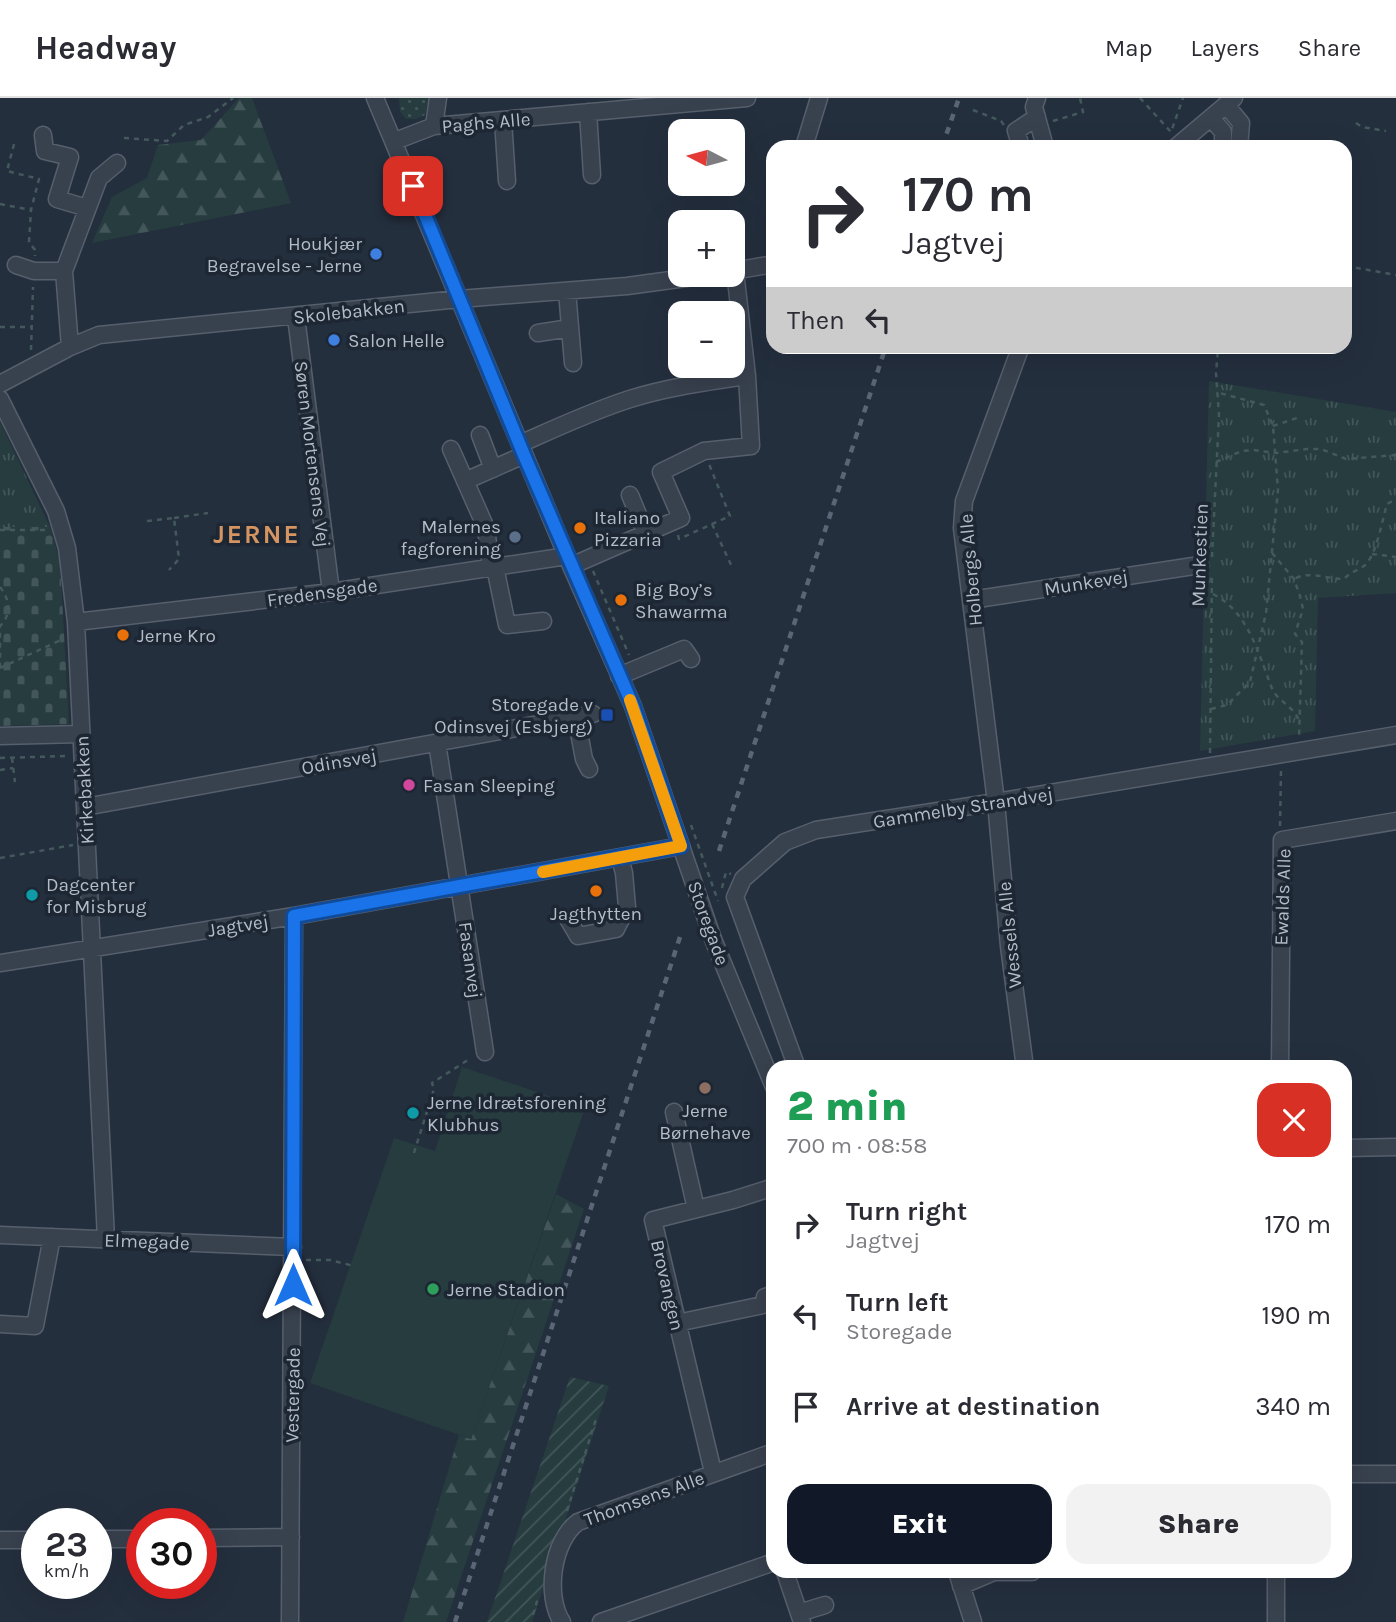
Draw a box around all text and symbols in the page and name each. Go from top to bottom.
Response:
text: Headway [35,29,176,67]
text: Map [1105,34,1153,62]
text: Layers [1191,34,1260,62]
text: Share [1298,34,1361,62]
street label: Paghs Alle [441,108,531,138]
north arrow [668,119,746,196]
map controls [668,119,745,378]
pin [383,156,443,216]
text: 170 m [902,166,1034,223]
icon: arrive [394,167,432,205]
icon: right [787,168,878,259]
button: + [668,210,745,287]
text: Jagtvej [902,225,1005,262]
place label: Houkjær Begravelse - Jerne [207,233,362,277]
marker: Houkjær Begravelse - Jerne [368,246,384,262]
street label: Skolebakken [292,295,406,329]
button: − [668,301,745,378]
icon: left [859,301,897,339]
text: Then [787,305,845,336]
place label: Salon Helle [348,330,444,352]
marker: Salon Helle [326,332,342,348]
street label: Søren Mortensens Vej [290,360,334,549]
street label: Munkestien [1187,503,1213,607]
place label: Italiano Pizzaria [594,507,662,551]
street label: Holbergs Alle [955,513,987,627]
place label: Malernes fagforening [400,516,501,560]
district label: JERNE [213,519,301,550]
marker: Italiano Pizzaria [572,520,588,536]
marker: Malernes fagforening [507,529,523,545]
street label: Munkevej [1043,565,1130,600]
street label: Fredensgade [266,574,379,612]
place label: Big Boy’s Shawarma [635,579,728,623]
marker: Big Boy’s Shawarma [613,592,629,608]
place label: Jerne Kro [137,625,216,647]
marker: Jerne Kro [115,627,131,643]
place label: Storegade v Odinsvej (Esbjerg) [434,694,593,738]
marker: Storegade v Odinsvej (Esbjerg) [599,707,615,723]
street label: Kirkebakken [71,735,99,845]
street label: Odinsvej [300,745,378,779]
place label: Fasan Sleeping [423,775,555,797]
marker: Fasan Sleeping [401,777,417,793]
street label: Gammelby Strandvej [872,783,1055,833]
street label: Ewalds Alle [1270,848,1296,946]
place label: Dagcenter for Misbrug [46,874,147,918]
street label: Storegade [683,878,733,968]
street label: Wessels Alle [993,881,1027,989]
marker: Jagthytten [588,883,604,899]
marker: Dagcenter for Misbrug [24,887,40,903]
place label: Jagthytten [550,903,642,925]
street label: Jagtvej [206,910,270,942]
street label: Fasanvej [454,920,486,1000]
marker: Jerne Børnehave [697,1080,713,1096]
text: 2 min [787,1081,907,1131]
button: close [1257,1083,1331,1157]
place label: Jerne Idrætsforening Klubhus [427,1092,606,1136]
place label: Jerne Børnehave [659,1100,751,1144]
marker: Jerne Idrætsforening Klubhus [405,1105,421,1121]
text: 700 m · 08:58 [787,1132,927,1159]
text: Turn right [846,1196,967,1227]
icon: right [787,1206,825,1244]
text: 170 m [1264,1209,1331,1240]
text: Jagtvej [846,1227,920,1254]
street label: Elmegade [104,1230,190,1254]
street label: Brovangen [646,1238,688,1333]
position arrow [256,1248,330,1322]
place label: Jerne Stadion [447,1279,565,1301]
marker: Jerne Stadion [425,1281,441,1297]
text: Turn left [846,1287,948,1318]
icon: left [787,1297,825,1335]
text: 190 m [1261,1300,1331,1331]
text: Storegade [846,1318,952,1345]
street label: Vestergade [281,1347,305,1443]
icon: arrive [787,1388,825,1426]
text: Arrive at destination [846,1391,1100,1422]
text: 340 m [1255,1391,1331,1422]
street label: Thomsens Alle [581,1467,707,1531]
button: Exit [787,1484,1052,1564]
button: Share [1066,1484,1331,1564]
speed limit sign: 30 [126,1508,217,1599]
text: 23 [45,1524,88,1565]
text: km/h [44,1560,89,1582]

